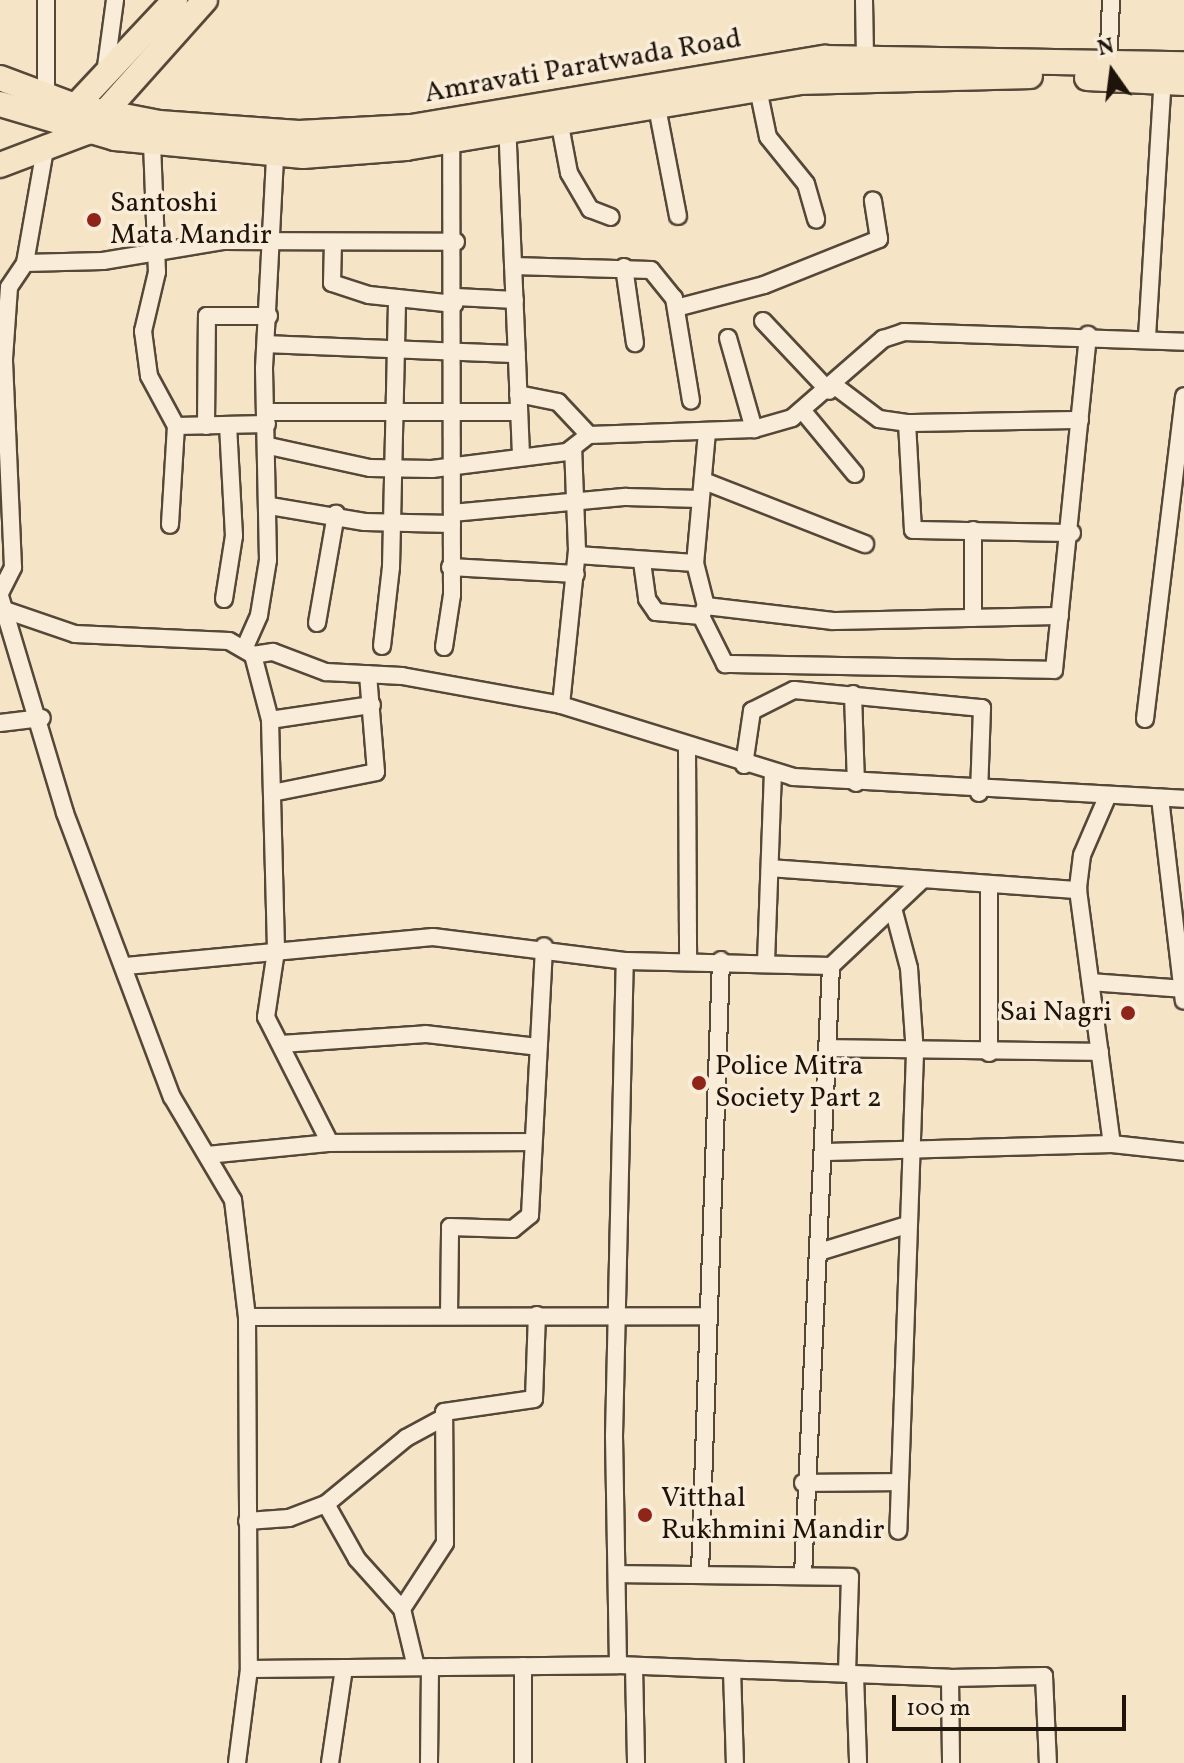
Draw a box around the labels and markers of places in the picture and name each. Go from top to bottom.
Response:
place label: Santoshi Mata Mandir [110,187,272,253]
marker: Santoshi Mata Mandir [85,211,103,229]
place label: Sai Nagri [999,996,1112,1030]
marker: Sai Nagri [1119,1004,1137,1022]
place label: Police Mitra Society Part 2 [715,1050,883,1116]
marker: Police Mitra Society Part 2 [690,1074,708,1092]
place label: Vitthal Rukhmini Mandir [661,1482,885,1548]
marker: Vitthal Rukhmini Mandir [636,1506,654,1524]

